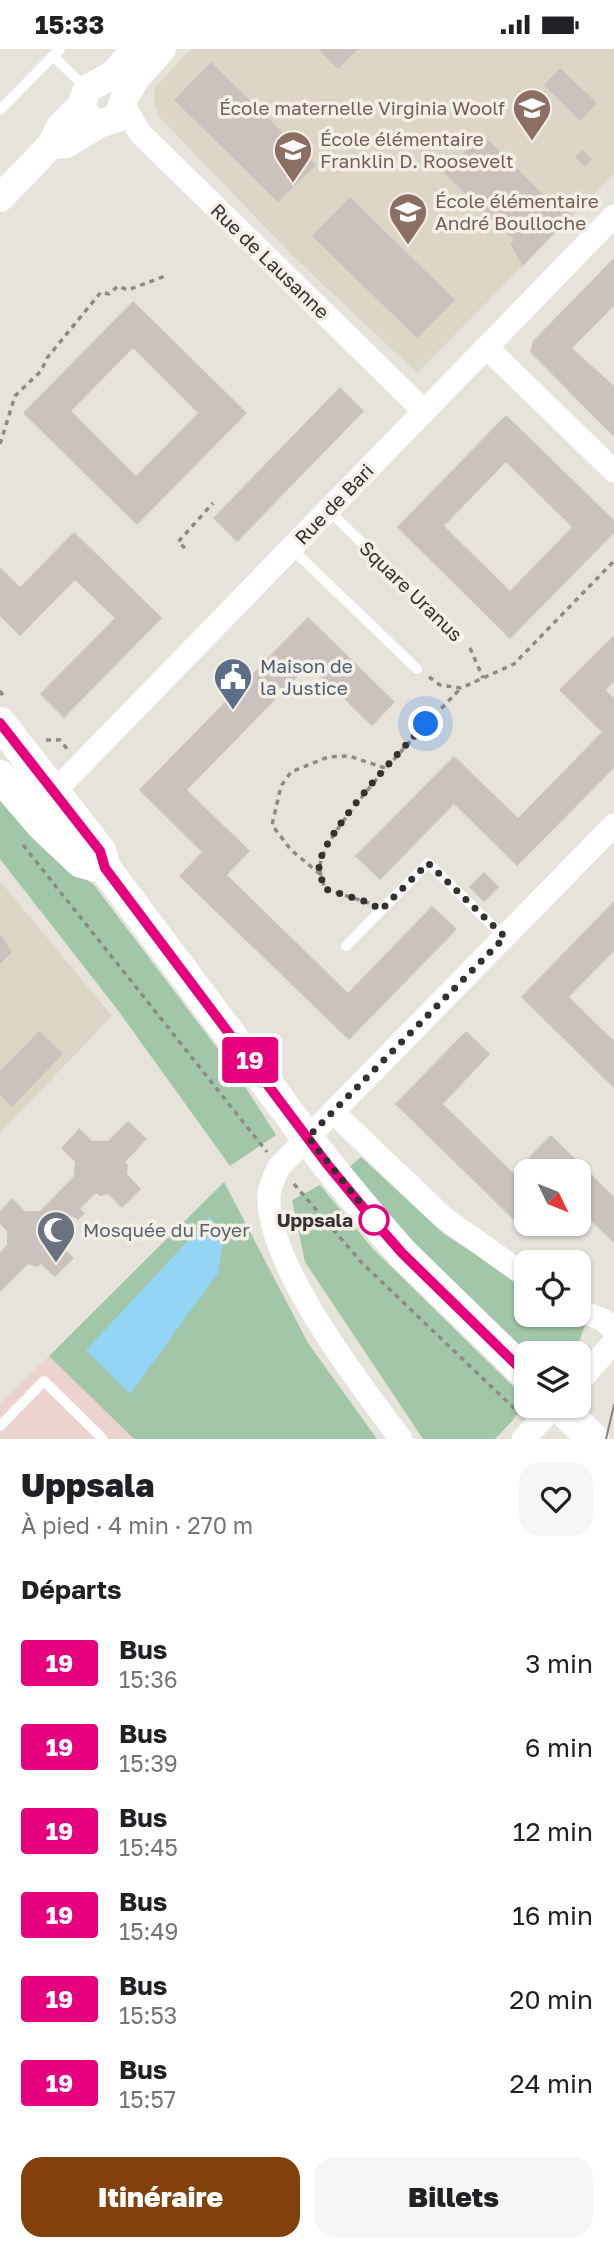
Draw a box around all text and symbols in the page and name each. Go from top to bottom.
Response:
text: 15:33 [35,9,104,40]
school or university icon: École maternelle Virginia Woolf [511,87,553,142]
place label: École maternelle Virginia Woolf [219,96,505,119]
place label: École élémentaire Franklin D. Roosevelt [320,127,513,172]
school or university icon: École élémentaire Franklin D. Roosevelt [272,129,314,184]
place label: École élémentaire André Boulloche [435,189,599,234]
school or university icon: École élémentaire André Boulloche [387,191,429,246]
street label: Rue de Lausanne [206,198,334,323]
street label: Rue de Bari [290,459,378,549]
street label: Square Uranus [355,536,468,646]
place label: Maison de la Justice [260,654,353,699]
public building icon: Maison de la Justice [212,656,254,711]
your location [408,706,443,741]
line badge: 19 [218,1037,282,1083]
text: 19 [236,1045,264,1074]
north arrow [514,1159,592,1235]
map controls [514,1159,591,1418]
marker: Uppsala [359,1205,389,1235]
place label: Uppsala [277,1208,353,1231]
mosque icon: Mosquée du Foyer [35,1209,77,1264]
place label: Mosquée du Foyer [83,1218,250,1241]
button: locate [514,1250,591,1327]
button: layers [514,1341,591,1418]
button: heart [519,1462,593,1536]
text: Uppsala [21,1465,154,1504]
text: À pied · 4 min · 270 m [21,1511,253,1539]
text: Départs [21,1574,122,1605]
text: Bus [119,1634,167,1665]
text: 19 [46,1648,73,1677]
text: 3 min [525,1648,593,1679]
text: 15:36 [119,1665,178,1693]
text: Bus [119,1718,167,1749]
text: 19 [46,1732,73,1761]
text: 6 min [525,1732,593,1763]
text: 15:39 [119,1749,178,1777]
text: Bus [119,1802,167,1833]
text: 19 [46,1816,73,1845]
text: 12 min [513,1816,593,1847]
text: 15:45 [119,1833,178,1861]
text: Bus [119,1886,167,1917]
text: 19 [46,1900,73,1929]
text: 16 min [512,1900,593,1931]
text: 15:49 [119,1917,178,1945]
text: Bus [119,1970,167,2001]
text: 19 [46,1984,73,2013]
text: 20 min [509,1984,593,2015]
text: 15:53 [119,2001,177,2029]
text: Bus [119,2054,167,2085]
text: 19 [46,2068,73,2097]
text: 24 min [510,2068,593,2099]
text: 15:57 [119,2085,176,2113]
button: Itinéraire [21,2157,300,2237]
button: Billets [314,2157,593,2237]

